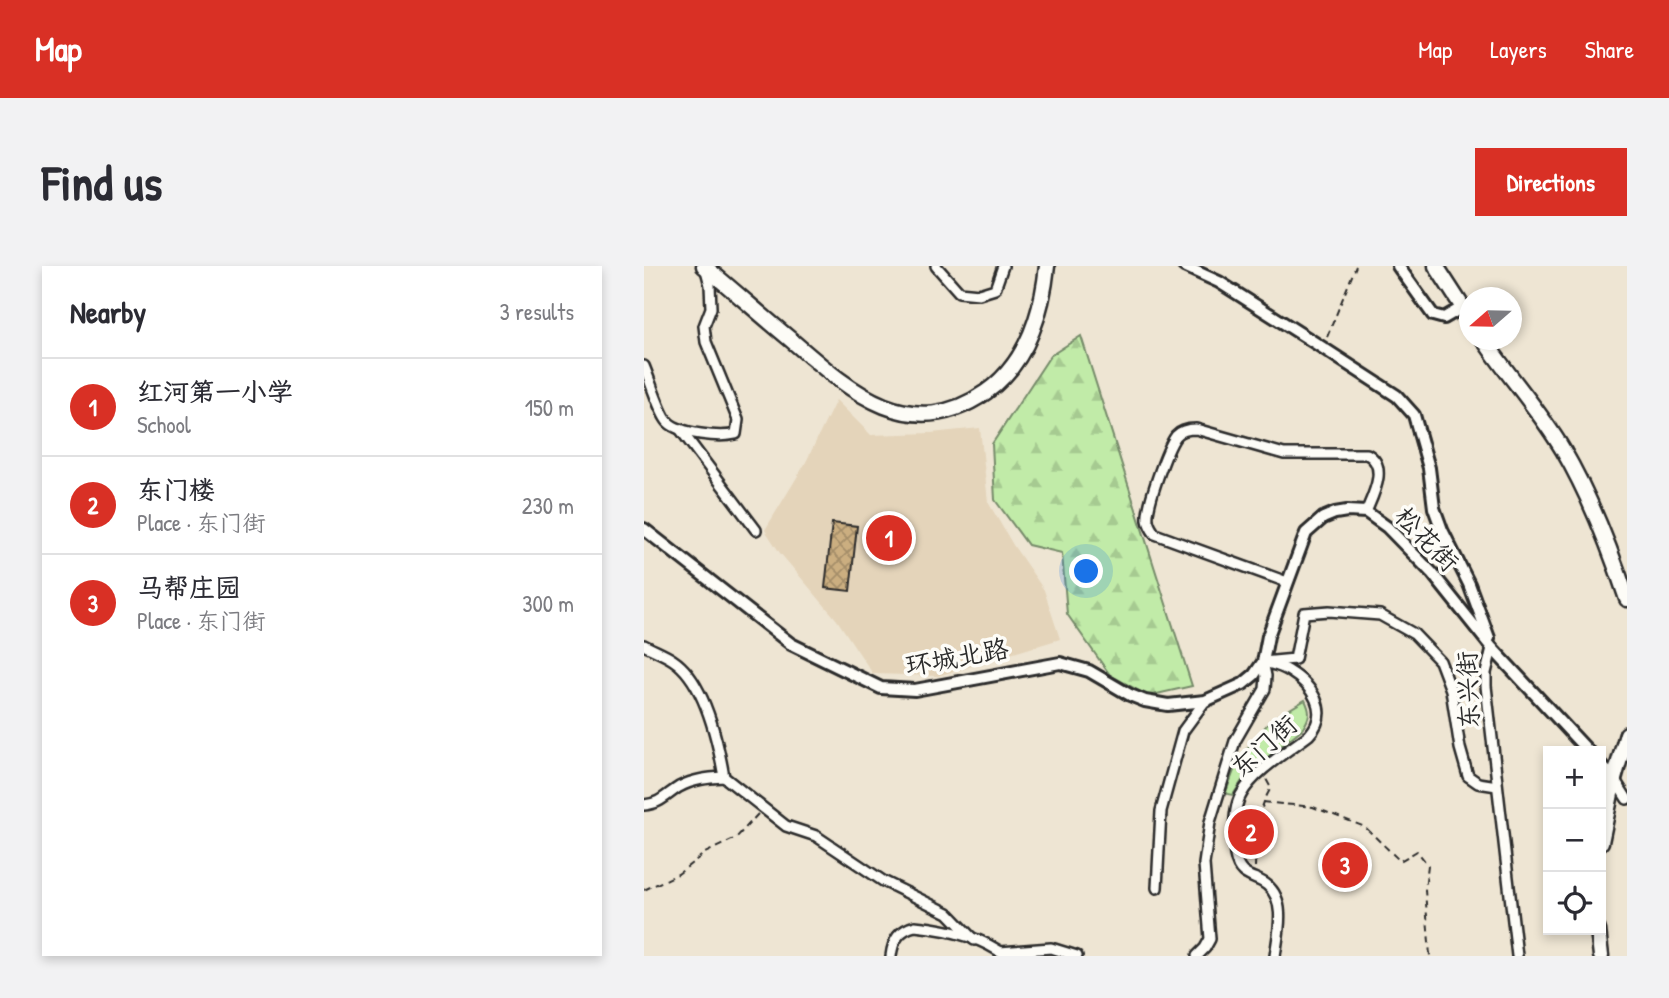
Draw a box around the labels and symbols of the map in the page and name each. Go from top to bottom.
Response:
north arrow [1459,287,1522,350]
street label: 松花街 [1388,498,1467,579]
pin: 1 [866,512,912,564]
your location [1069,554,1103,588]
street label: 环城北路 [903,630,1011,683]
street label: 东兴街 [1449,650,1486,730]
street label: 东门街 [1223,707,1304,785]
pin: 2 [1228,806,1274,858]
pin: 3 [1322,839,1368,891]

